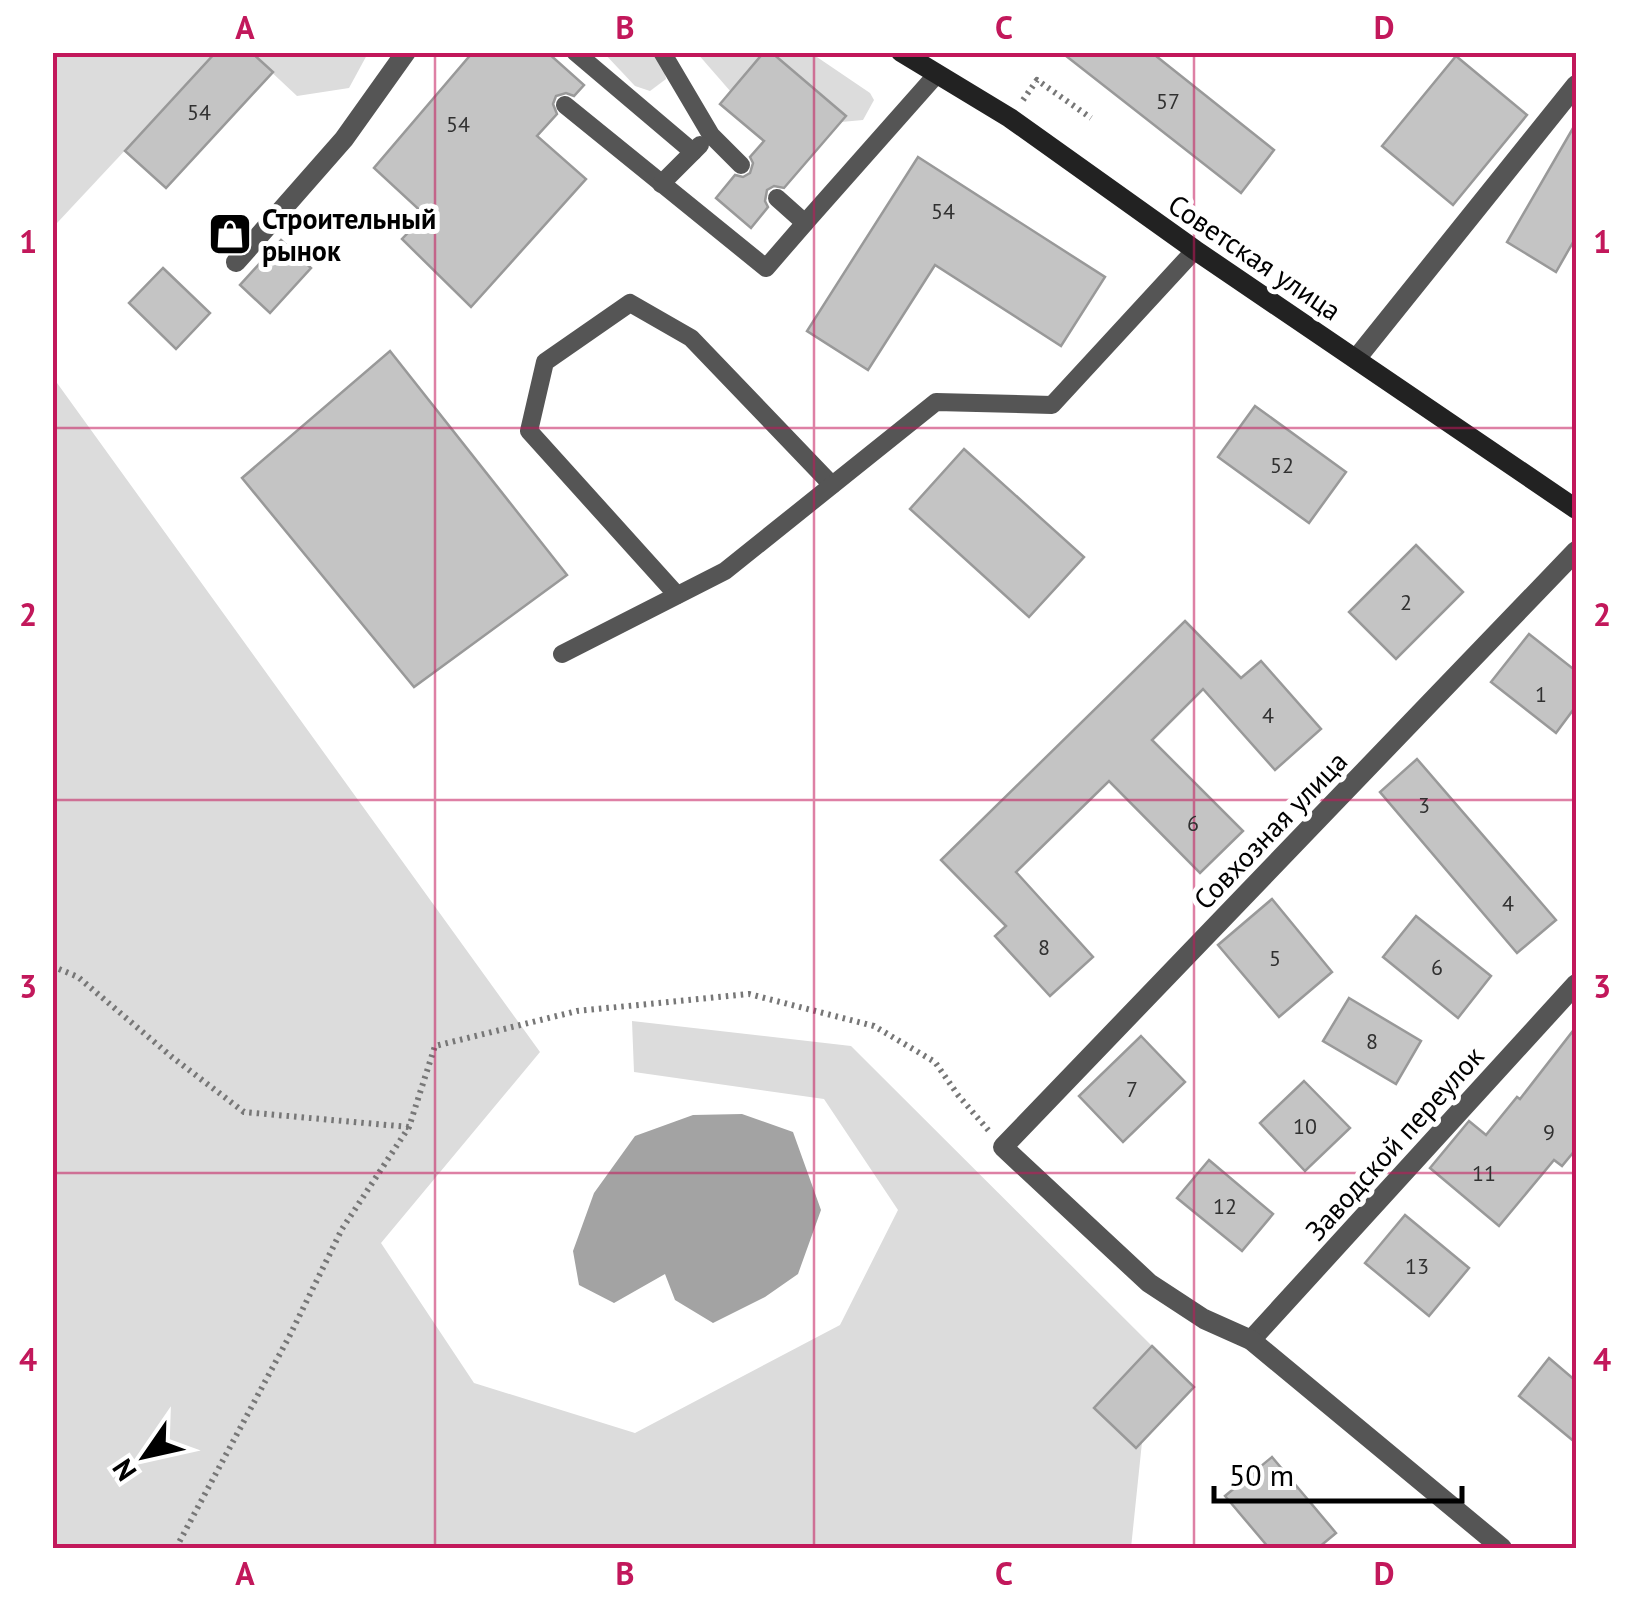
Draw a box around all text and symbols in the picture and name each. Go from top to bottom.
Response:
text: A [235,6,255,48]
text: B [616,6,634,48]
text: C [995,6,1013,48]
text: D [1374,6,1394,48]
house number: 57 [1156,87,1180,115]
house number: 54 [187,98,211,126]
house number: 54 [446,110,470,138]
street label: Советская улица [1161,186,1349,328]
house number: 54 [931,197,955,225]
place label: Строительный рынок [262,200,436,269]
shop icon: Строительный рынок [207,211,253,257]
text: 1 [19,220,37,262]
text: 1 [1593,220,1611,262]
house number: 52 [1270,451,1294,479]
house number: 2 [1400,588,1412,616]
text: 2 [19,593,37,635]
text: 2 [1593,593,1611,635]
house number: 1 [1535,680,1547,708]
house number: 4 [1262,701,1274,729]
street label: Совхозная улица [1185,743,1355,917]
house number: 3 [1418,791,1430,819]
house number: 6 [1187,809,1199,837]
house number: 4 [1502,889,1514,917]
house number: 8 [1038,933,1050,961]
house number: 5 [1269,944,1281,972]
house number: 6 [1431,953,1443,981]
text: 3 [19,965,37,1007]
text: 3 [1593,965,1611,1007]
house number: 8 [1366,1027,1378,1055]
street label: Заводской переулок [1297,1037,1492,1248]
house number: 7 [1126,1075,1138,1103]
house number: 10 [1293,1112,1317,1140]
house number: 9 [1543,1118,1555,1146]
house number: 11 [1472,1159,1496,1187]
house number: 12 [1213,1192,1237,1220]
house number: 13 [1405,1252,1429,1280]
text: 4 [19,1338,37,1380]
text: 4 [1593,1338,1611,1380]
north arrow [95,1406,195,1506]
scale bar [1214,1441,1462,1503]
text: N [103,1452,144,1488]
text: 50 m [1229,1455,1294,1494]
text: A [235,1552,255,1594]
text: B [616,1552,634,1594]
text: C [995,1552,1013,1594]
text: D [1374,1552,1394,1594]

